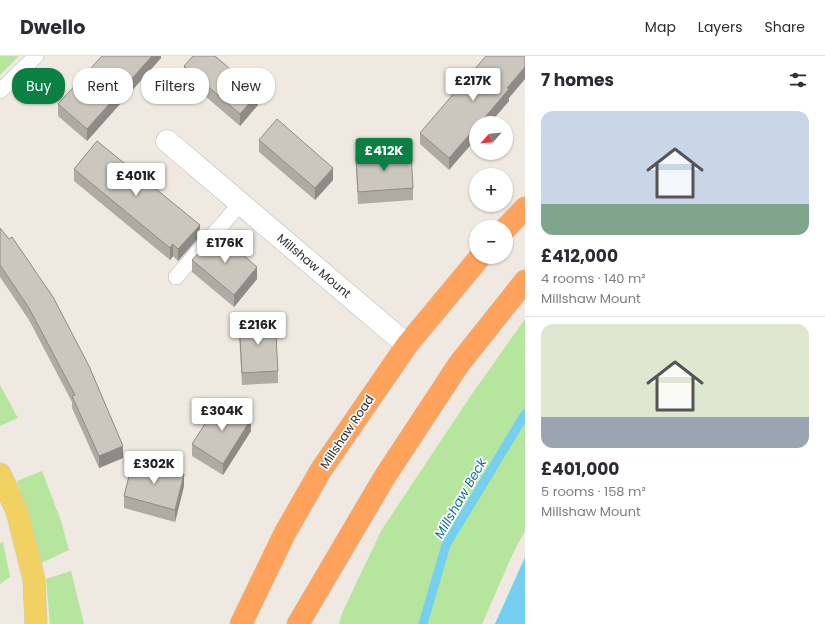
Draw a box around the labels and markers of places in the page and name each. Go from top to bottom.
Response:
pin: £217K [445,68,501,102]
pin: £412K [356,138,412,172]
pin: £401K [108,163,164,197]
pin: £176K [197,230,253,264]
pin: £216K [230,312,286,346]
pin: £304K [194,398,250,432]
pin: £302K [126,451,182,485]

